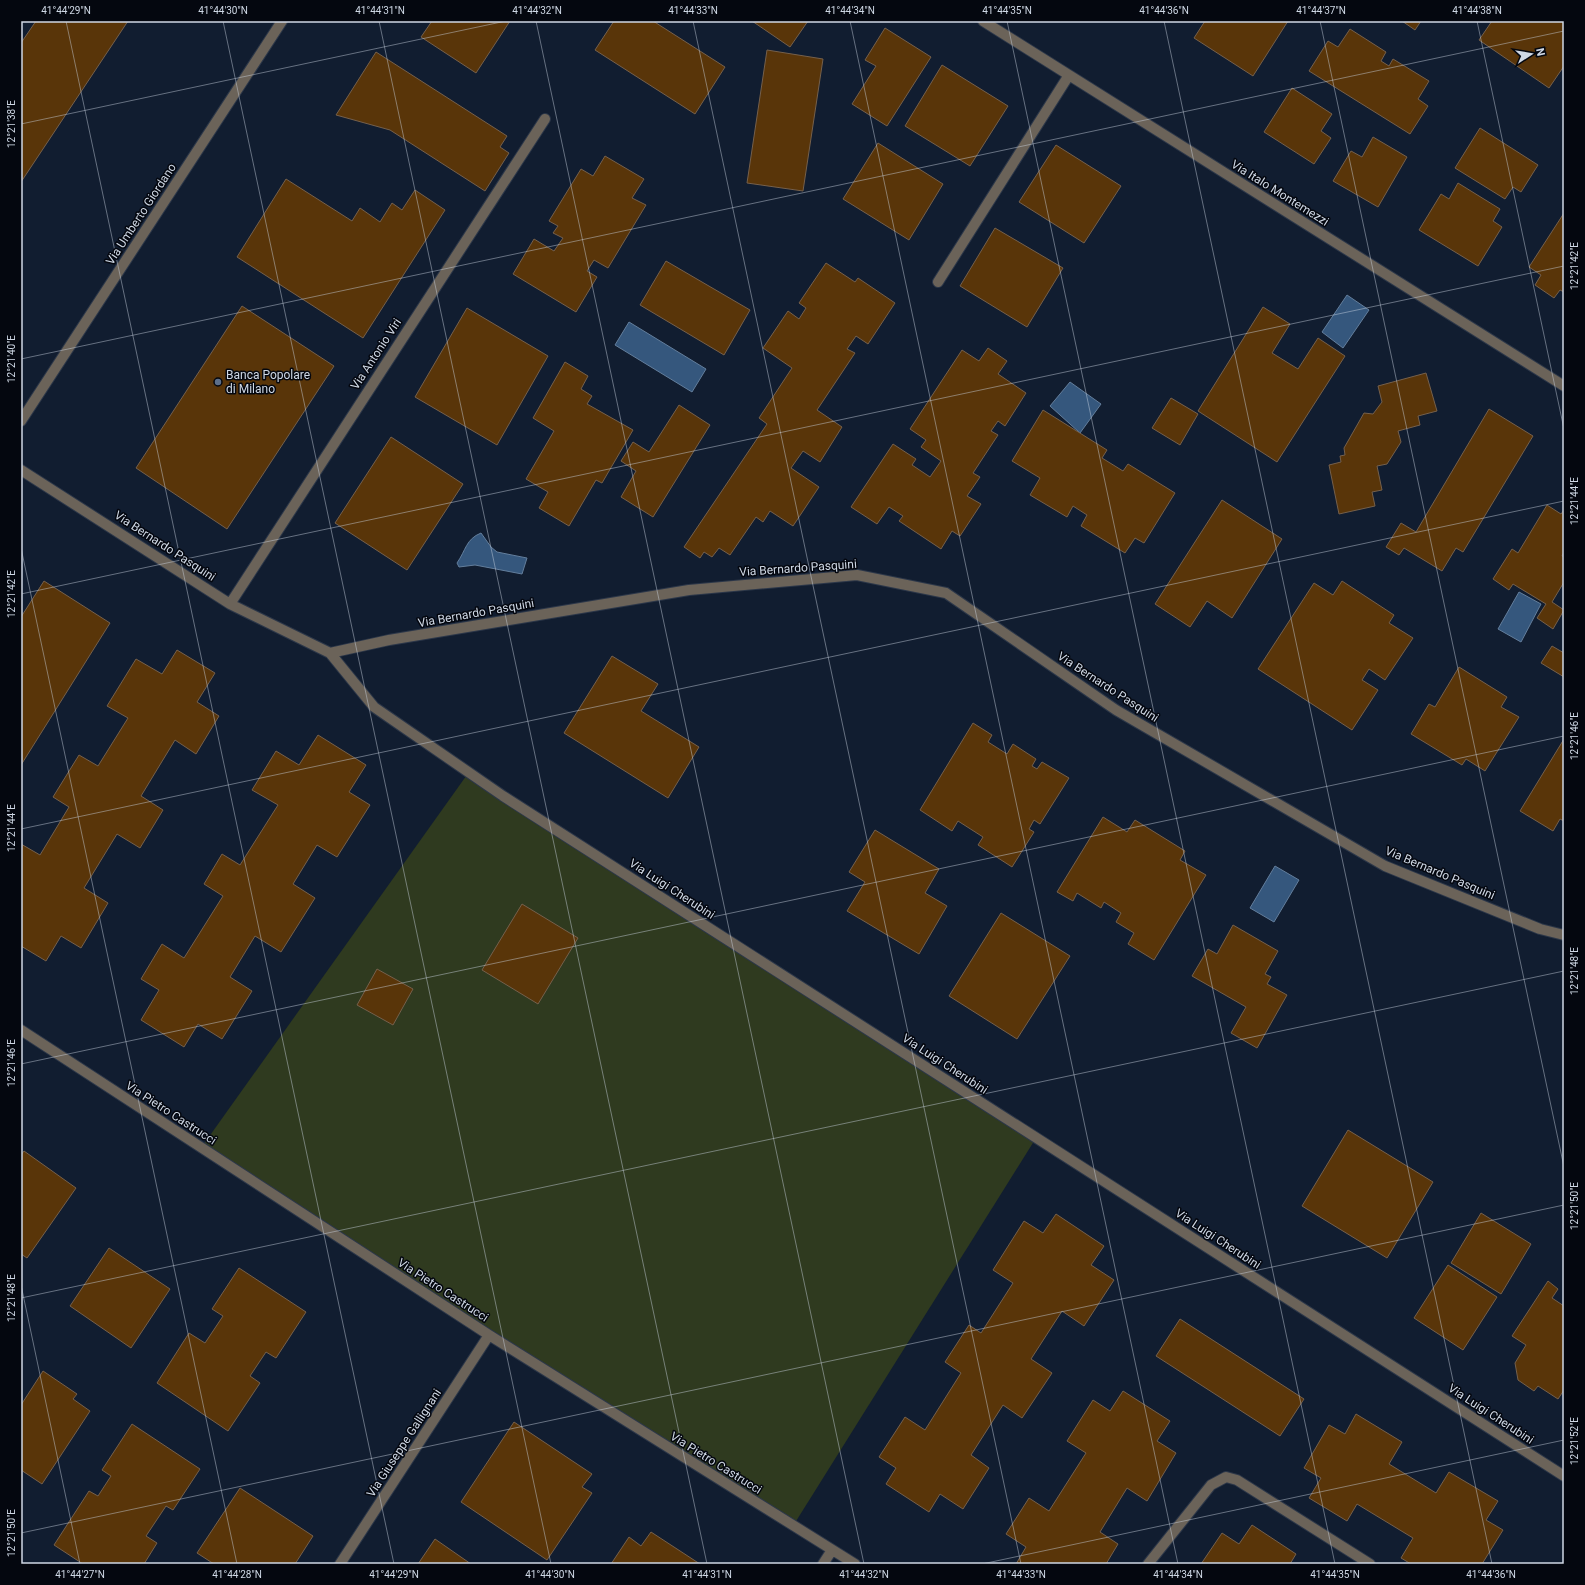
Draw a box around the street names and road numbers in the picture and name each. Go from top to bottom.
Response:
street label: Via Italo Montemezzi [1229,157,1331,229]
street label: Via Umberto Giordano [103,161,179,267]
street label: Via Antonio Viri [348,316,404,392]
street label: Via Bernardo Pasquini [112,508,218,584]
street label: Via Bernardo Pasquini [739,557,857,579]
street label: Via Bernardo Pasquini [417,596,535,630]
street label: Via Bernardo Pasquini [1055,649,1161,725]
street label: Via Bernardo Pasquini [1383,844,1497,902]
street label: Via Luigi Cherubini [627,856,717,922]
street label: Via Luigi Cherubini [900,1031,990,1097]
street label: Via Pietro Castrucci [123,1078,219,1148]
street label: Via Luigi Cherubini [1173,1206,1263,1272]
street label: Via Pietro Castrucci [395,1255,491,1325]
street label: Via Luigi Cherubini [1446,1381,1536,1447]
street label: Via Giuseppe Gallignani [364,1386,444,1500]
street label: Via Pietro Castrucci [668,1429,764,1497]

